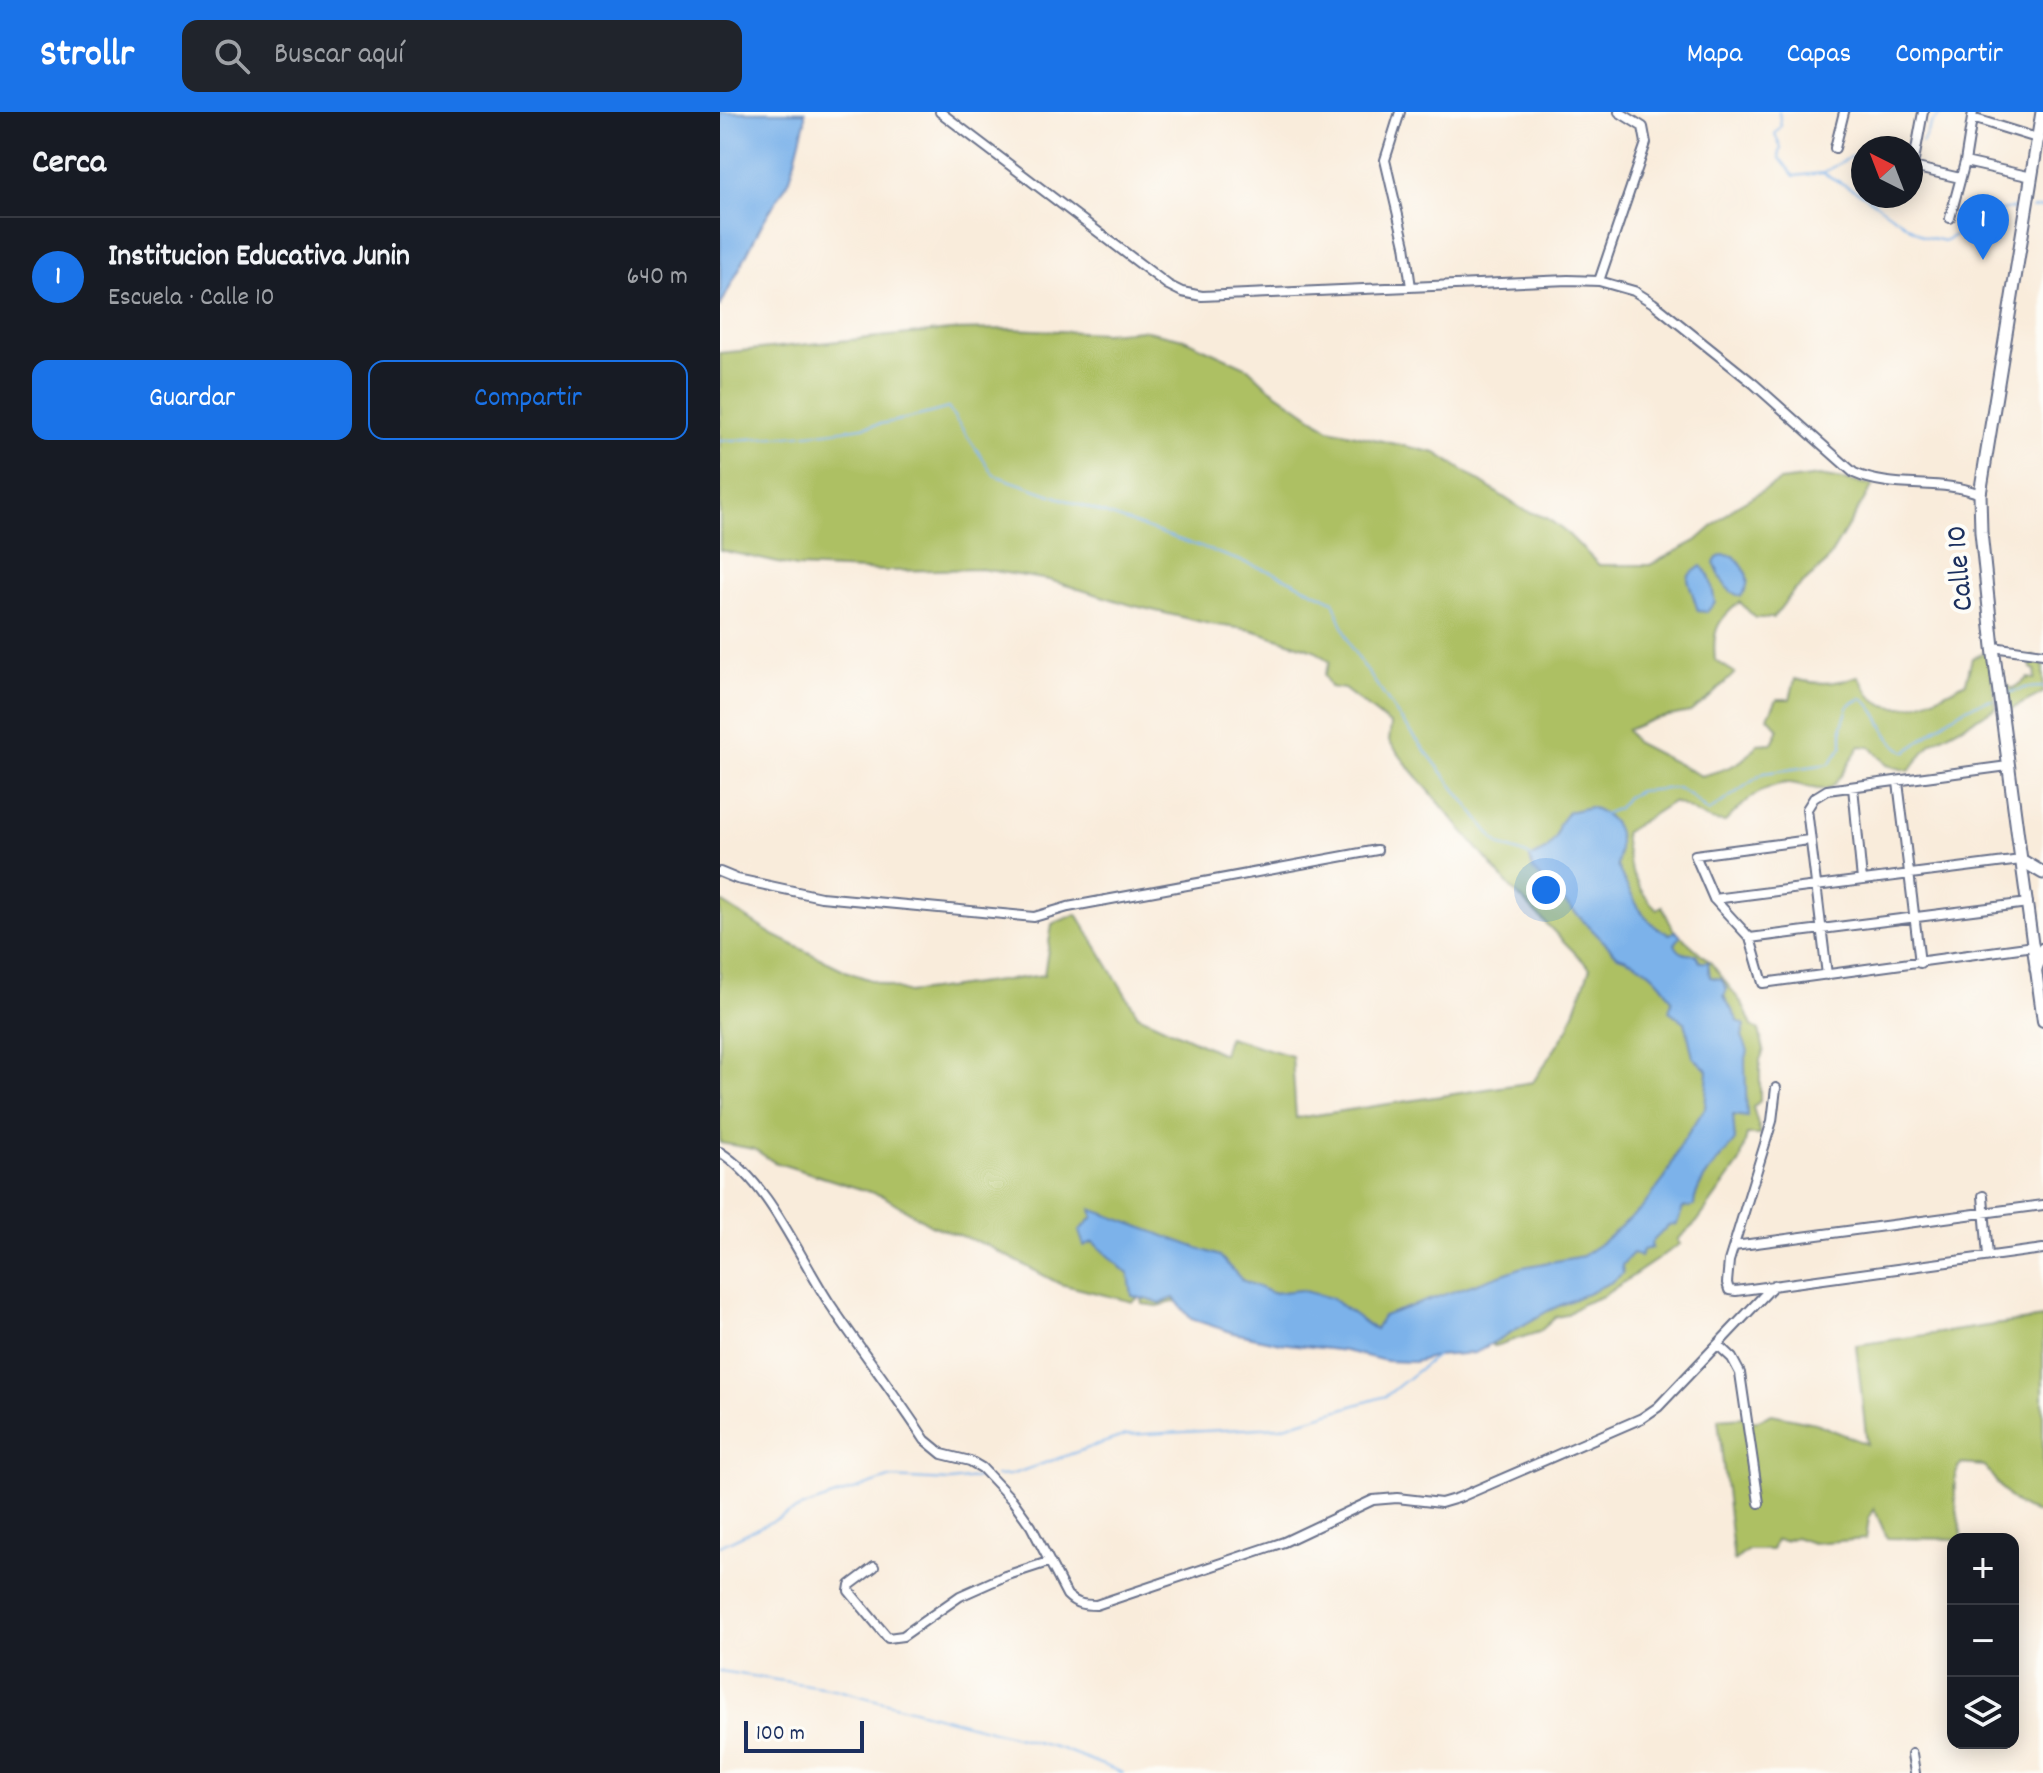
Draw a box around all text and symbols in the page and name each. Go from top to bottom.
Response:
search box [182,20,742,92]
text: Strollr [40,29,134,84]
icon: search [210,34,254,78]
text: Buscar aquí [274,35,404,78]
text: Mapa [1687,36,1742,76]
text: Capas [1786,36,1851,76]
text: Compartir [1895,36,2003,76]
north arrow [1851,136,1923,208]
text: Cerca [32,140,106,189]
pin: 1 [1957,194,2009,260]
text: Institucion Educativa Junin [108,237,410,280]
text: 1 [55,259,61,296]
text: 640 m [626,259,688,296]
text: Escuela · Calle 10 [108,280,275,317]
button: Guardar [32,360,352,440]
button: Compartir [368,360,688,440]
street label: Calle 10 [1937,523,1987,613]
your location [1526,870,1566,910]
map controls [1947,1533,2019,1749]
button: + [1947,1533,2019,1605]
button: − [1947,1605,2019,1677]
button: layers [1947,1677,2019,1749]
scale bar [744,1717,864,1753]
text: 100 m [756,1719,805,1750]

